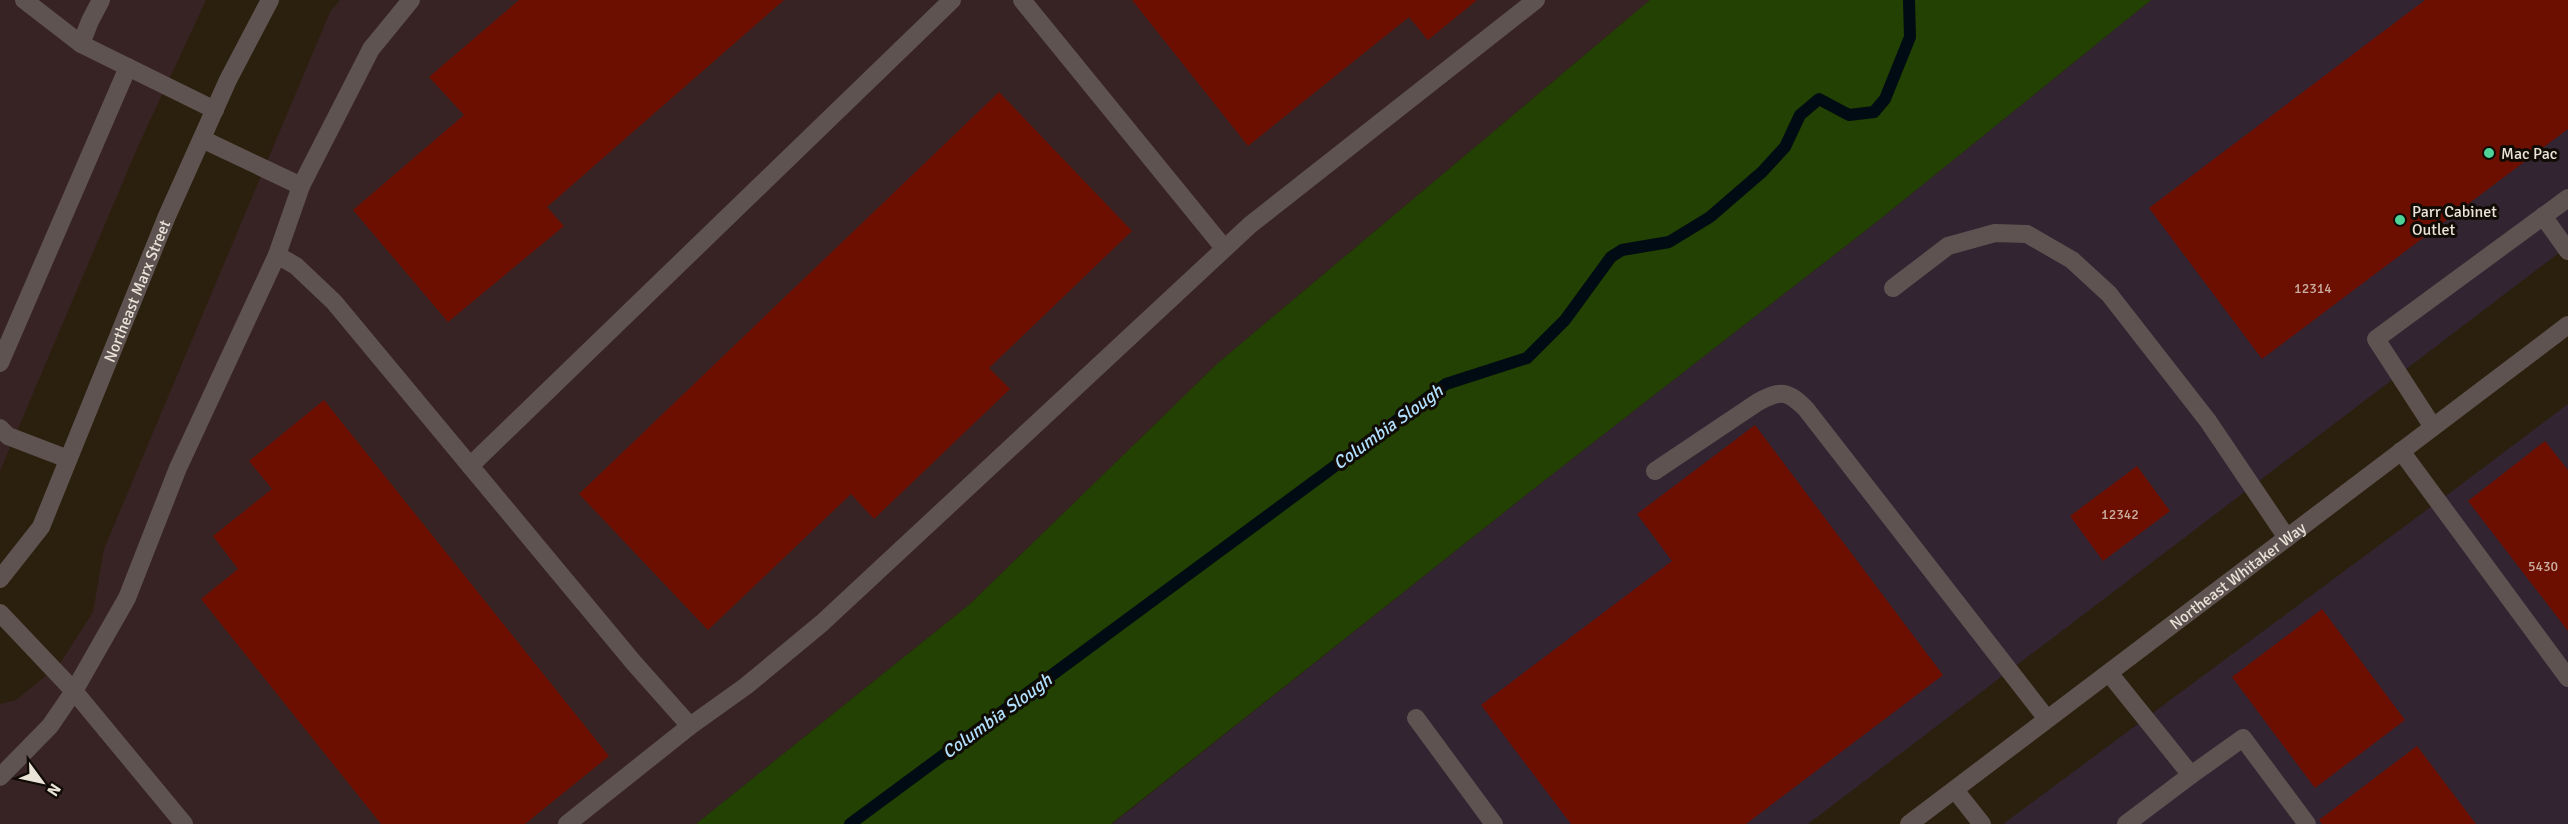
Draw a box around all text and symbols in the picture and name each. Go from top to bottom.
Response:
place label: Mac Pac [2501,144,2557,164]
marker: Mac Pac [2482,146,2496,160]
place label: Parr Cabinet Outlet [2412,202,2497,240]
marker: Parr Cabinet Outlet [2393,213,2407,227]
street label: Northeast Marx Street [100,217,176,365]
house number: 12314 [2294,280,2332,297]
water label: Columbia Slough [1329,379,1448,474]
house number: 12342 [2101,506,2139,523]
street label: Northeast Whitaker Way [2166,518,2311,634]
house number: 5430 [2528,558,2558,575]
water label: Columbia Slough [938,668,1057,763]
north arrow [12,752,72,812]
text: N [42,780,65,800]

